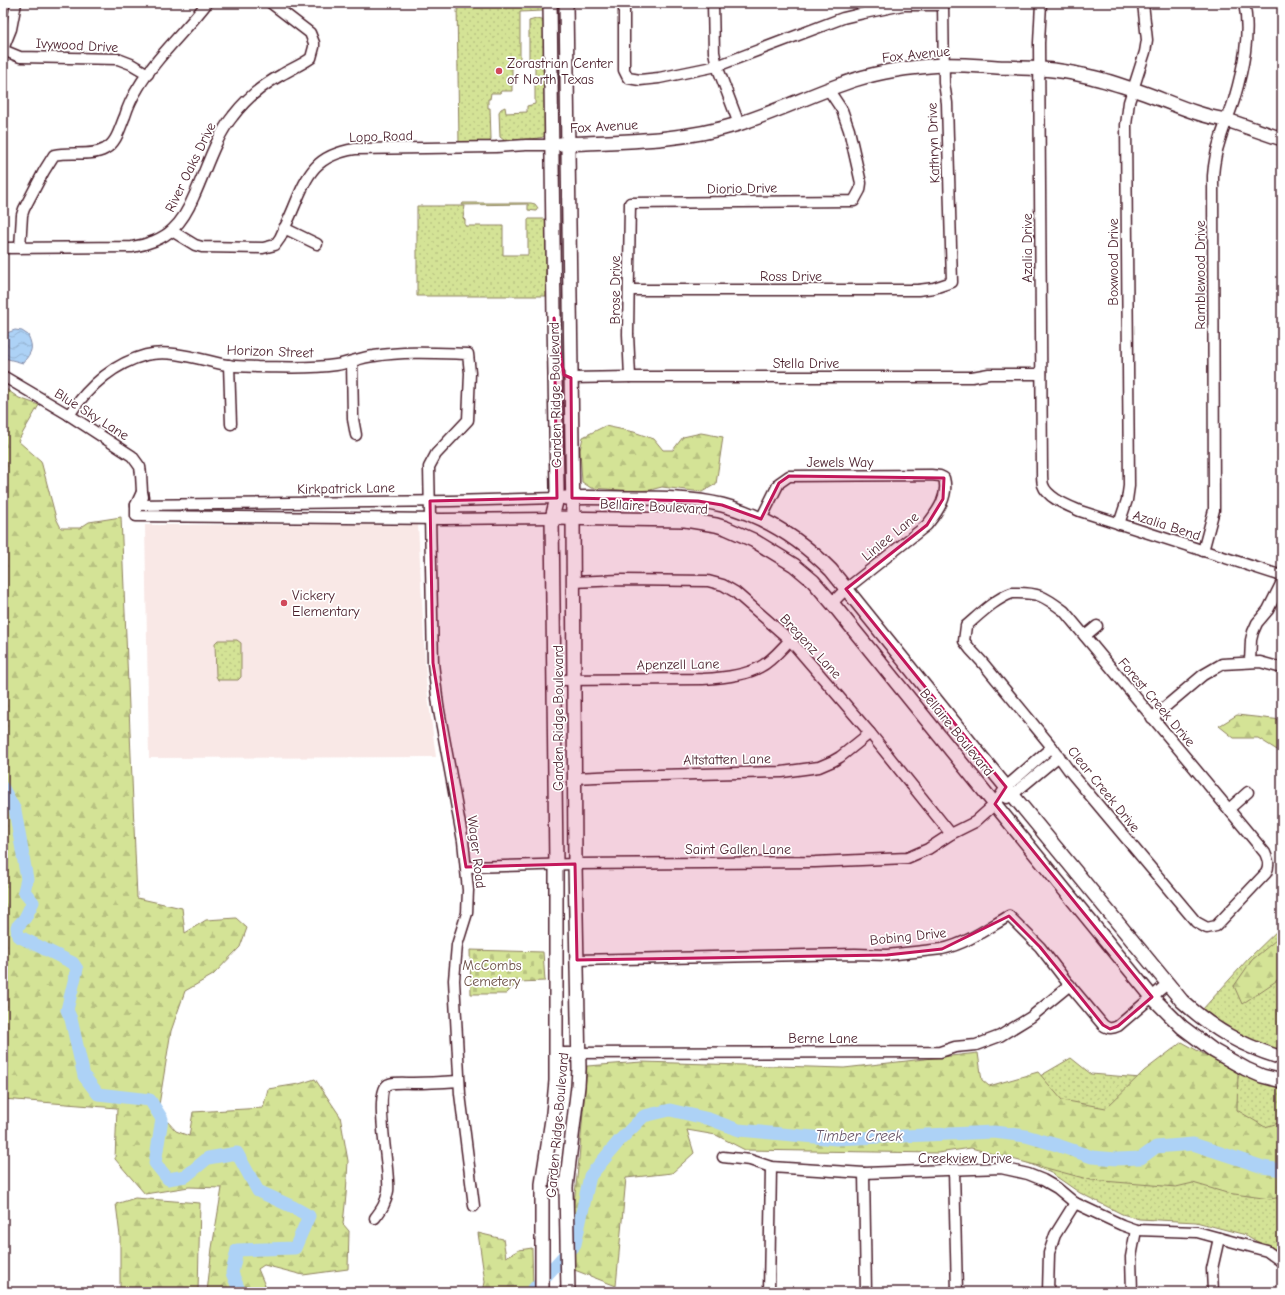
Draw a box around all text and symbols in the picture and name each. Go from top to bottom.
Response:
street label: Ivywood Drive [35,35,119,56]
street label: Fox Avenue [881,42,951,67]
place label: Zorastrian Center of North Texas [507,55,613,88]
marker: Zorastrian Center of North Texas [494,66,504,76]
street label: Kathryn Drive [924,102,943,184]
street label: Fox Avenue [569,116,639,137]
street label: River Oaks Drive [161,119,220,215]
street label: Lopo Road [349,127,413,146]
street label: Diorio Drive [707,179,777,198]
street label: Azalia Drive [1019,213,1036,283]
street label: Boxwood Drive [1105,218,1122,306]
street label: Ramblewood Drive [1192,220,1209,330]
street label: Brose Drive [607,256,624,324]
street label: Ross Drive [760,268,822,285]
street label: Garden Ridge Boulevard [546,322,565,468]
street label: Horizon Street [226,341,315,362]
street label: Stella Drive [773,355,839,372]
street label: Blue Sky Lane [51,385,132,444]
street label: Jewels Way [807,454,874,471]
street label: Kirkpatrick Lane [297,479,395,498]
street label: Bellaire Boulevard [600,495,708,518]
street label: Azalia Bend [1131,507,1203,544]
street label: Linlee Lane [858,508,922,565]
place label: Vickery Elementary [292,587,360,620]
marker: Vickery Elementary [279,598,289,608]
street label: Bregenz Lane [776,610,845,682]
street label: Garden Ridge Boulevard [550,645,567,791]
street label: Forest Creek Drive [1114,654,1199,750]
street label: Apenzell Lane [637,655,719,674]
street label: Bellaire Boulevard [916,685,997,780]
street label: Clear Creek Drive [1064,743,1143,836]
street label: Altstatten Lane [683,750,771,769]
street label: Wager Road [464,815,489,889]
street label: Saint Gallen Lane [685,841,791,858]
street label: Bobing Drive [869,924,947,949]
park label: McCombs Cemetery [462,957,522,990]
street label: Berne Lane [788,1030,858,1047]
street label: Garden Ridge Boulevard [543,1052,572,1198]
water label: Timber Creek [815,1127,903,1145]
street label: Creekview Drive [918,1150,1012,1167]

